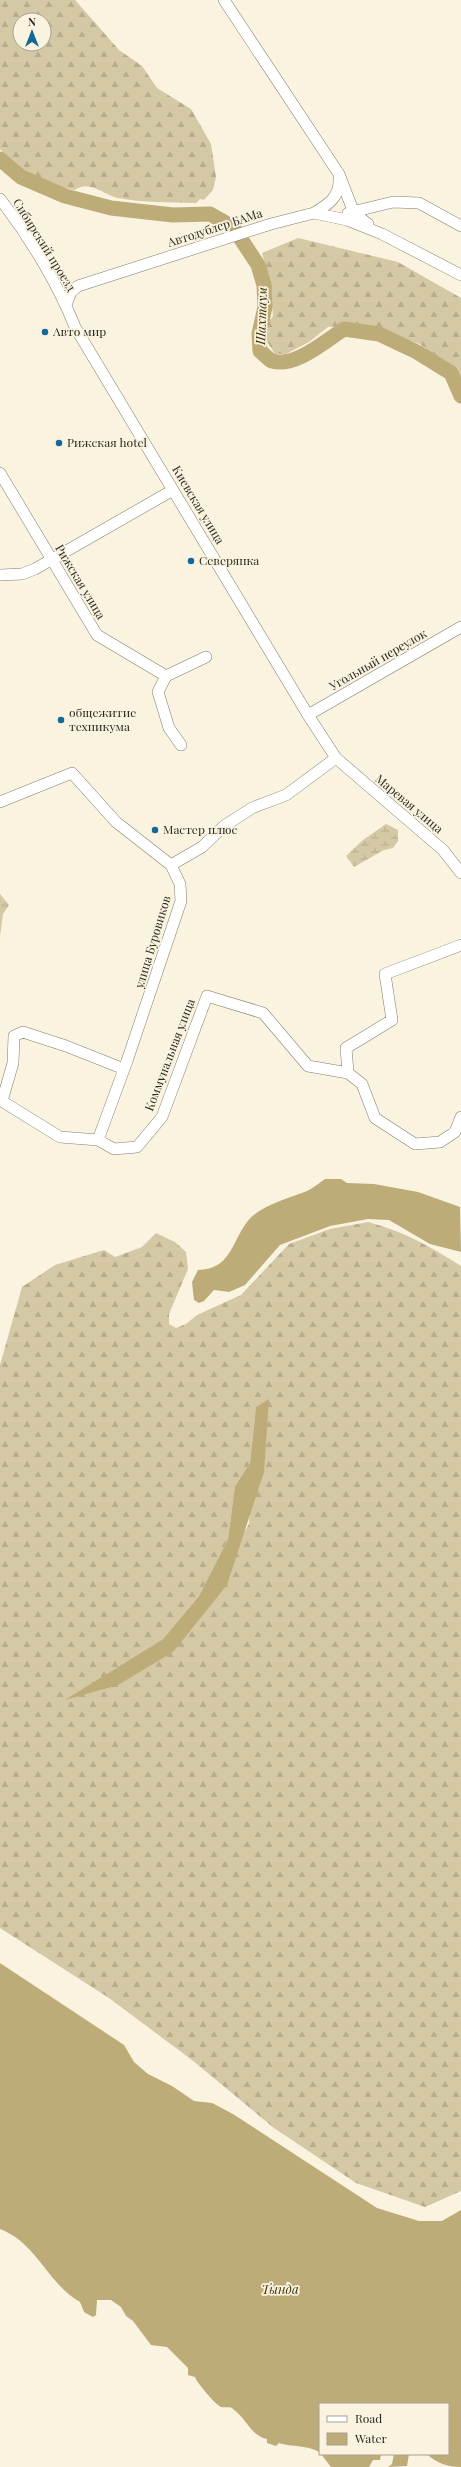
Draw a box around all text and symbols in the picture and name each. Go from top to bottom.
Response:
north arrow [12,12,52,52]
text: N [28,14,36,29]
street label: Сибирский проезд [10,195,80,294]
street label: Автодублер БАМа [164,204,264,250]
water label: Шахтаум [251,287,270,346]
place label: Авто мир [52,323,106,339]
marker: Авто мир [40,327,50,337]
place label: Рижская hotel [67,434,148,450]
marker: Рижская hotel [54,438,64,448]
street label: Киевская улица [169,462,229,547]
street label: Рижская улица [52,541,110,622]
place label: Северянка [199,552,259,568]
marker: Северянка [186,556,196,566]
street label: Угольный переулок [325,625,429,694]
place label: общежитие техникума [69,704,136,734]
marker: общежитие техникума [56,715,66,725]
street label: Маревая улица [372,770,447,836]
place label: Мастер плюс [163,821,237,837]
marker: Мастер плюс [150,825,160,835]
street label: улица Буровиков [130,893,174,991]
street label: Коммунальная улица [140,996,198,1113]
water label: Тында [261,2280,299,2297]
legend [319,2403,449,2455]
text: Road [355,2410,382,2426]
text: Water [354,2430,388,2446]

